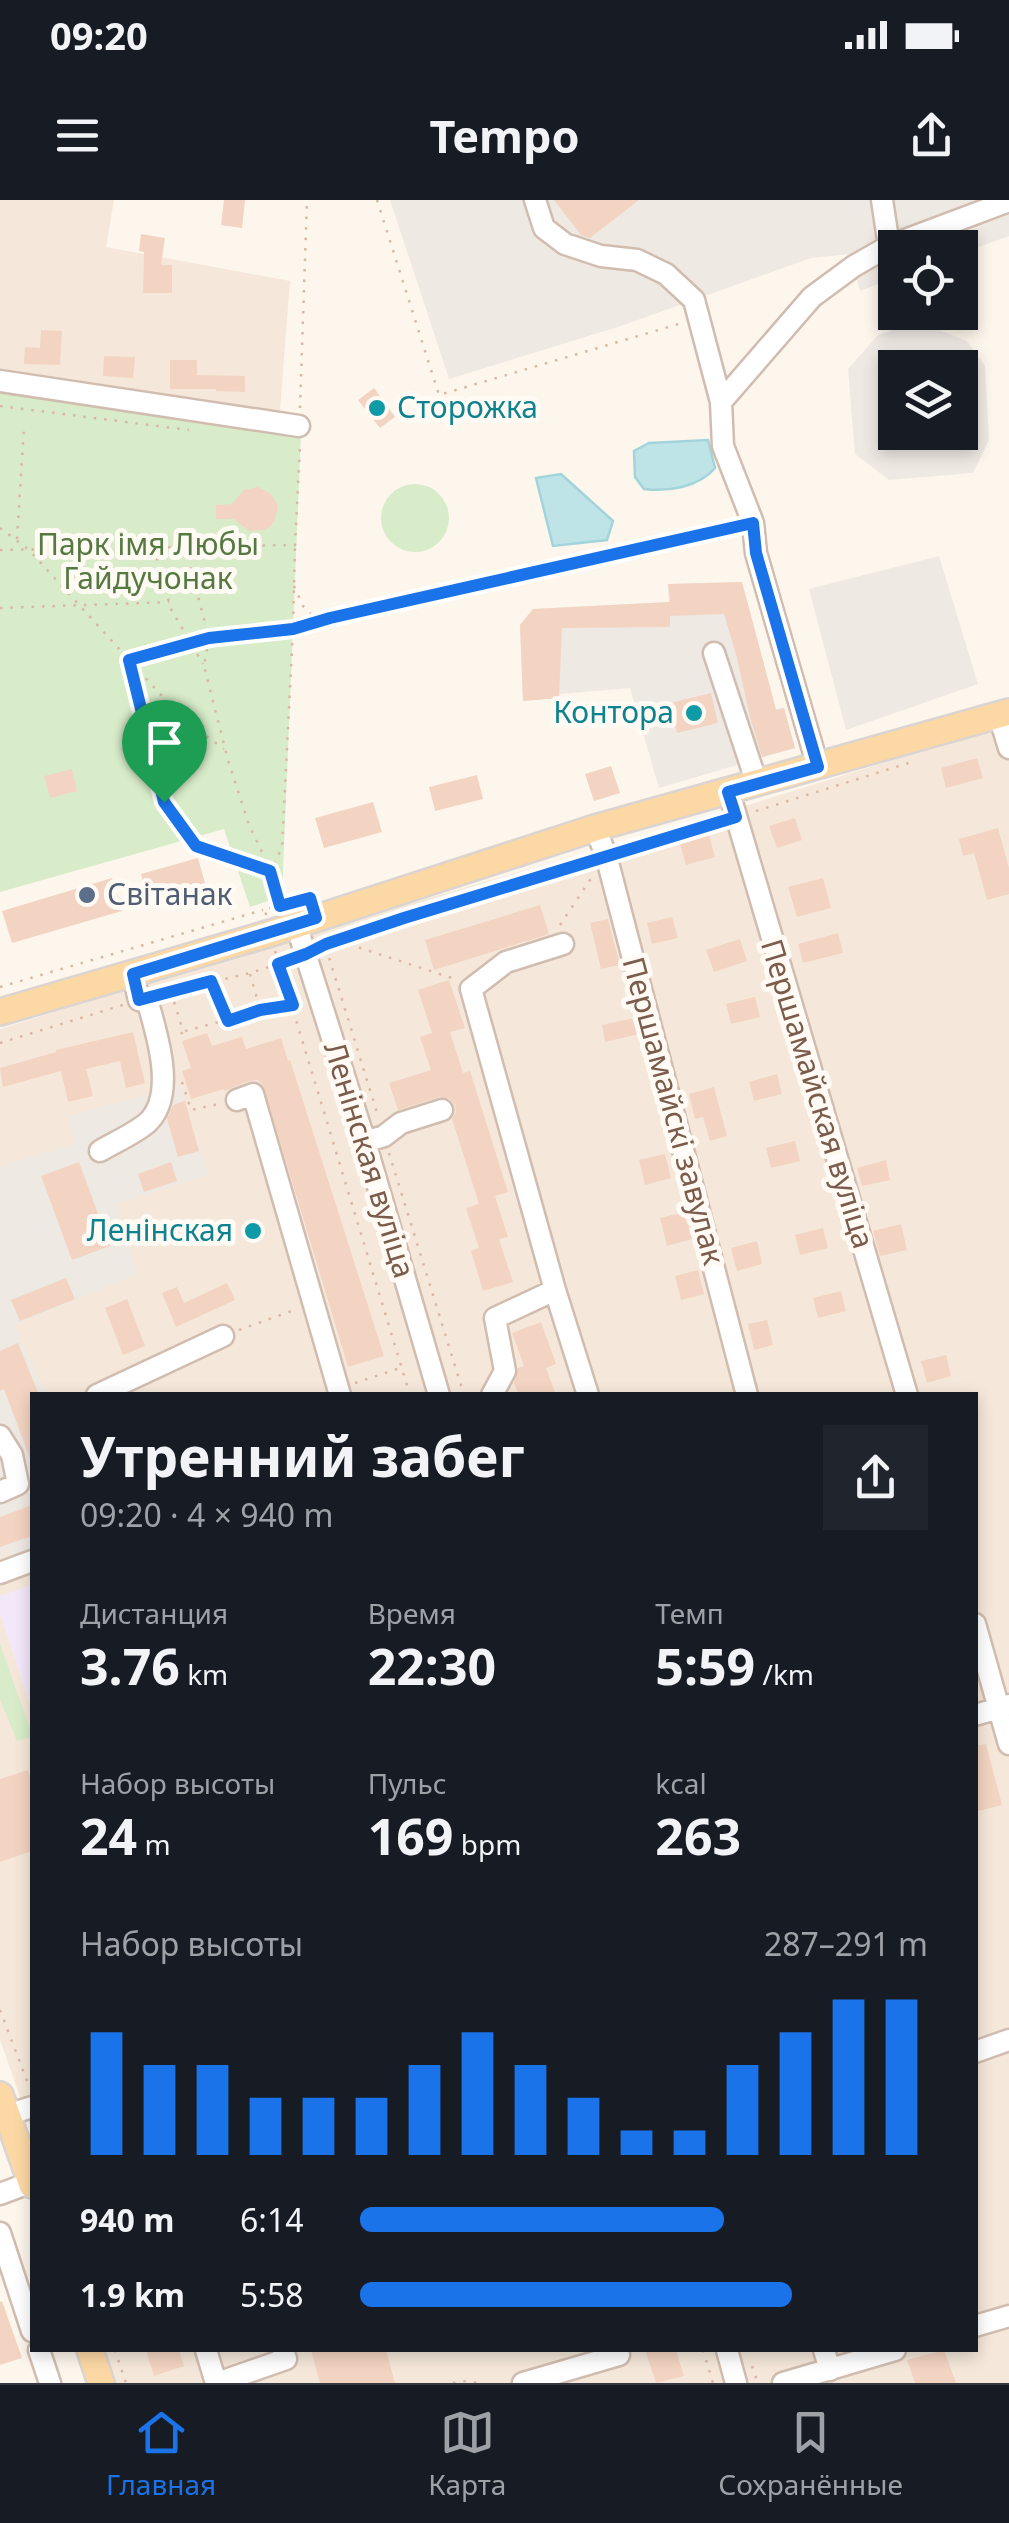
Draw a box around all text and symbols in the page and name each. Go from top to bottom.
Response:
text: 09:20 [50,9,148,61]
text: Tempo [429,105,580,166]
icon: menu [50,108,105,163]
icon: share [904,108,959,163]
map controls [878,230,978,450]
button: locate [878,230,978,330]
button: layers [878,350,978,450]
place label: Сторожка [397,386,538,427]
marker: Сторожка [366,397,388,419]
park label: Парк імя Любы Гайдучонак [37,523,259,598]
place label: Контора [553,691,674,732]
pin [122,700,207,803]
marker: Контора [683,702,705,724]
icon: arrive [137,715,192,770]
place label: Світанак [107,873,233,914]
marker: Світанак [76,884,98,906]
street label: Першамайская вуліца [752,934,885,1253]
street label: Першамайскі завулак [614,952,735,1269]
street label: Ленінская вуліца [315,1037,426,1283]
place label: Ленінская [87,1209,233,1250]
marker: Ленінская [242,1220,264,1242]
text: Утренний забег [80,1418,525,1493]
button: share [823,1425,928,1530]
text: 09:20 · 4 × 940 m [80,1493,333,1536]
text: Дистанция [80,1594,228,1632]
text: Время [368,1594,456,1632]
text: Темп [655,1594,724,1632]
text: 3.76 [80,1632,180,1700]
text: 22:30 [368,1632,496,1700]
text: 5:59 [655,1632,755,1700]
text: km [180,1655,228,1693]
text: /km [755,1655,814,1693]
text: Набор высоты [80,1764,275,1802]
text: Пульс [368,1764,447,1802]
text: kcal [655,1764,707,1802]
text: 24 [80,1802,137,1870]
text: 169 [368,1802,453,1870]
text: 263 [655,1802,741,1870]
text: m [137,1825,171,1863]
text: bpm [453,1825,521,1863]
text: Набор высоты [80,1922,303,1965]
text: 287–291 m [764,1922,928,1965]
text: 940 m [80,2198,174,2241]
text: 6:14 [240,2198,304,2241]
text: 1.9 km [80,2273,185,2316]
text: 5:58 [240,2273,304,2316]
tab: Главная [106,2405,216,2503]
tab: Карта [428,2405,506,2503]
tab: Сохранённые [718,2405,903,2503]

